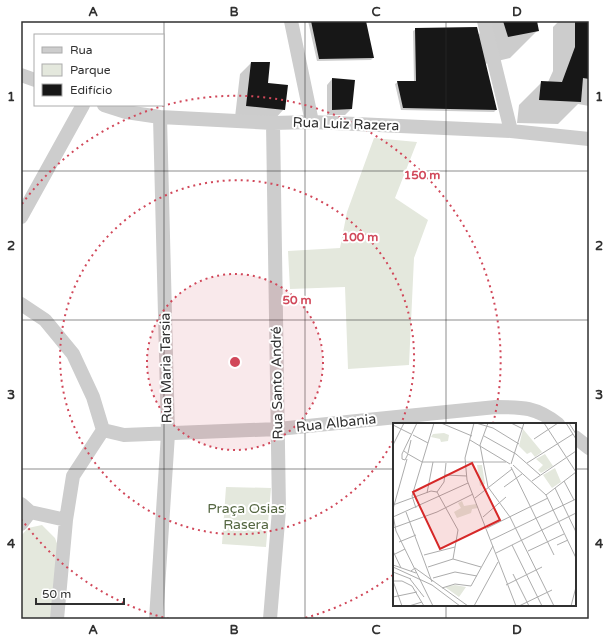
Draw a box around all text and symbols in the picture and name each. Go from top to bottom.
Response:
text: A [88,4,98,20]
text: B [229,4,239,20]
text: C [371,4,381,20]
text: D [512,4,522,20]
legend [34,34,164,106]
text: Rua [70,43,93,57]
text: Parque [70,63,111,77]
text: Edifício [70,83,112,97]
text: 1 [7,89,15,105]
text: 1 [595,89,603,105]
street label: Rua Luiz Razera [292,114,400,134]
text: 150 m [404,168,440,182]
text: 100 m [342,230,378,244]
text: 2 [7,238,15,254]
text: 2 [595,238,603,254]
text: 50 m [282,293,312,307]
street label: Rua Maria Tarsia [157,313,175,423]
street label: Rua Santo André [268,326,286,440]
centre of rings [228,355,242,369]
text: 3 [7,387,15,403]
text: 3 [595,387,603,403]
street label: Rua Albania [295,410,377,436]
inset map [393,423,576,606]
park label: Praça Osias Rasera [207,500,285,533]
text: 4 [7,536,16,552]
text: 4 [595,536,604,552]
scale bar [36,580,124,606]
text: 50 m [42,587,71,601]
text: A [88,622,98,638]
text: B [229,622,239,638]
text: C [371,622,381,638]
text: D [512,622,522,638]

